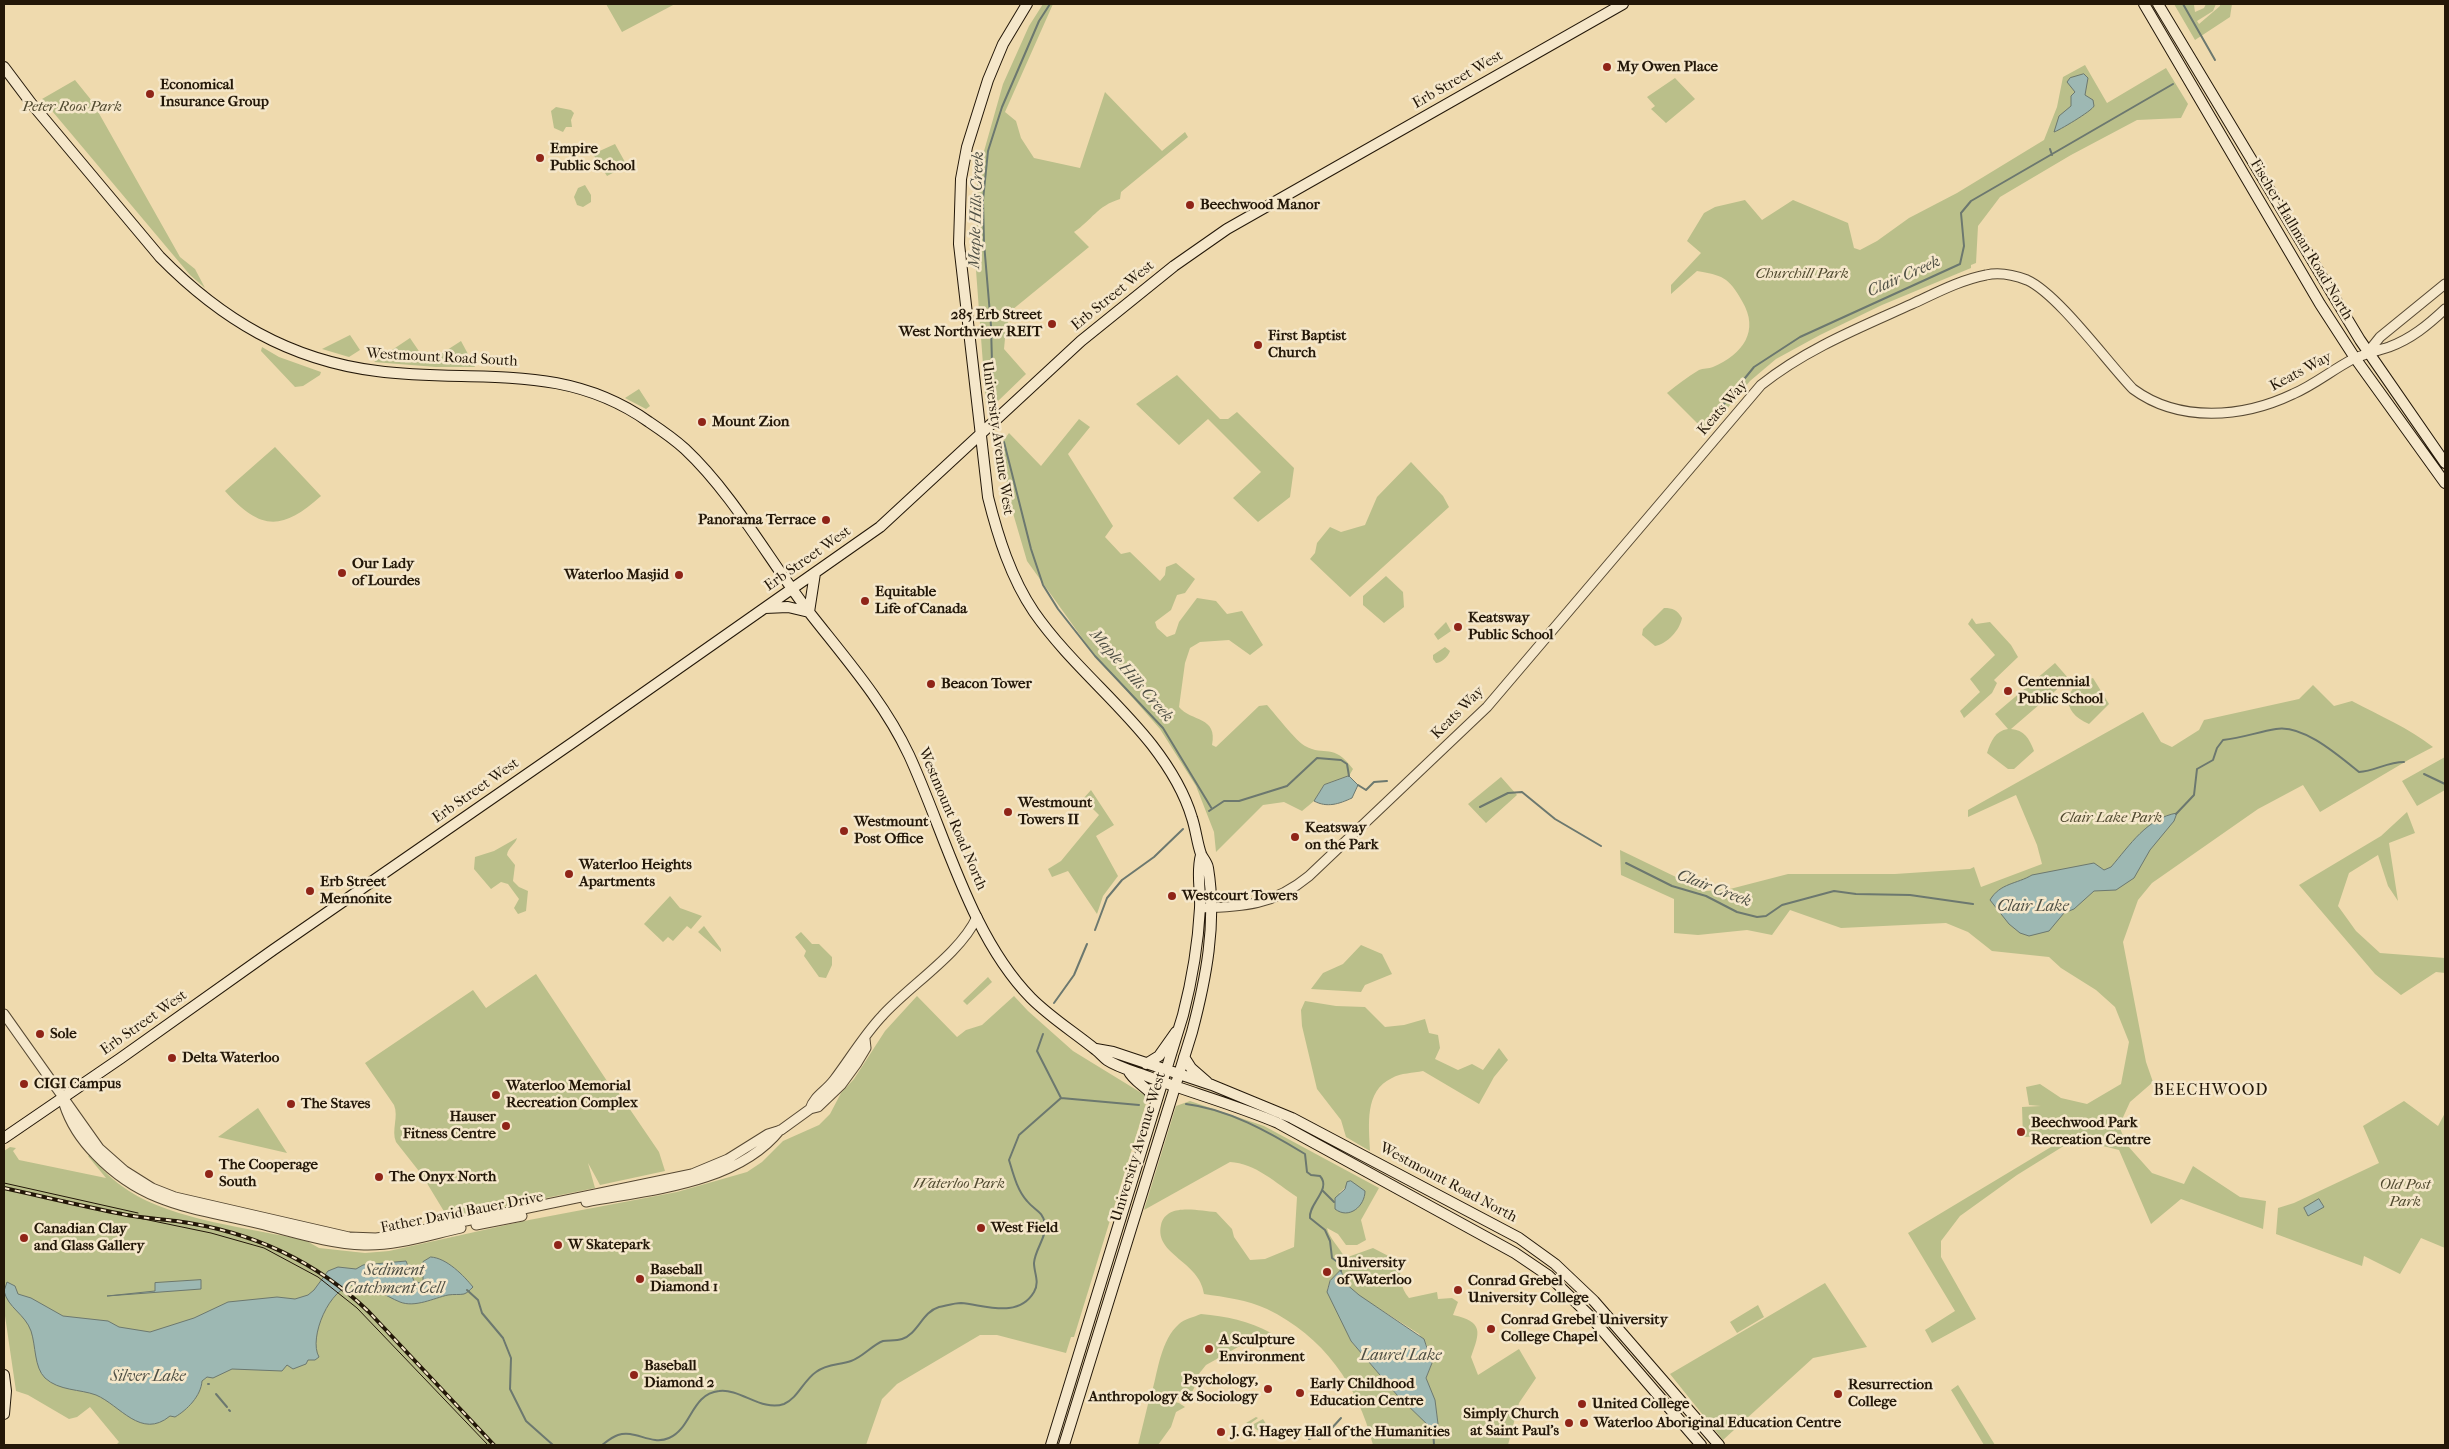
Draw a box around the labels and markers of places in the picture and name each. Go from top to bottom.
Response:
place label: My Owen Place [1617,58,1718,76]
marker: My Owen Place [1601,61,1613,73]
place label: Economical Insurance Group [160,76,269,111]
marker: Economical Insurance Group [144,88,156,100]
place label: Empire Public School [550,140,635,175]
marker: Empire Public School [534,152,546,164]
place label: Beechwood Manor [1200,196,1320,214]
marker: Beechwood Manor [1184,199,1196,211]
place label: 285 Erb Street West Northview REIT [899,306,1042,341]
marker: 285 Erb Street West Northview REIT [1046,318,1058,330]
place label: First Baptist Church [1268,327,1346,362]
marker: First Baptist Church [1252,339,1264,351]
place label: Mount Zion [712,413,789,431]
marker: Mount Zion [696,416,708,428]
place label: Panorama Terrace [698,511,816,529]
marker: Panorama Terrace [820,514,832,526]
place label: Our Lady of Lourdes [352,555,420,590]
place label: Waterloo Masjid [564,566,669,584]
marker: Our Lady of Lourdes [336,567,348,579]
marker: Waterloo Masjid [673,569,685,581]
place label: Equitable Life of Canada [875,583,967,618]
marker: Equitable Life of Canada [859,595,871,607]
place label: Keatsway Public School [1468,609,1553,644]
marker: Keatsway Public School [1452,621,1464,633]
place label: Centennial Public School [2018,673,2103,708]
place label: Beacon Tower [941,675,1032,693]
marker: Beacon Tower [925,678,937,690]
marker: Centennial Public School [2002,685,2014,697]
place label: Westmount Towers II [1018,794,1092,829]
marker: Westmount Towers II [1002,806,1014,818]
place label: Westmount Post Office [854,813,928,848]
place label: Keatsway on the Park [1305,819,1379,854]
marker: Westmount Post Office [838,825,850,837]
marker: Keatsway on the Park [1289,831,1301,843]
place label: Waterloo Heights Apartments [579,856,692,891]
marker: Waterloo Heights Apartments [563,868,575,880]
place label: Erb Street Mennonite [320,873,392,908]
marker: Erb Street Mennonite [304,885,316,897]
place label: Westcourt Towers [1182,887,1298,905]
marker: Westcourt Towers [1166,890,1178,902]
place label: Sole [50,1025,77,1043]
marker: Sole [34,1028,46,1040]
place label: Delta Waterloo [182,1049,279,1067]
marker: Delta Waterloo [166,1052,178,1064]
place label: CIGI Campus [34,1075,121,1093]
place label: Waterloo Memorial Recreation Complex [506,1077,638,1112]
marker: CIGI Campus [18,1078,30,1090]
marker: Waterloo Memorial Recreation Complex [490,1089,502,1101]
place label: The Staves [301,1095,370,1113]
marker: The Staves [285,1098,297,1110]
place label: Hauser Fitness Centre [403,1108,496,1143]
place label: Beechwood Park Recreation Centre [2031,1114,2151,1149]
marker: Hauser Fitness Centre [500,1120,512,1132]
marker: Beechwood Park Recreation Centre [2015,1126,2027,1138]
place label: The Cooperage South [219,1156,318,1191]
marker: The Cooperage South [203,1168,215,1180]
place label: The Onyx North [389,1168,496,1186]
marker: The Onyx North [373,1171,385,1183]
place label: West Field [991,1219,1058,1237]
place label: Canadian Clay and Glass Gallery [34,1220,144,1255]
marker: West Field [975,1222,987,1234]
marker: Canadian Clay and Glass Gallery [18,1232,30,1244]
place label: W Skatepark [568,1236,650,1254]
marker: W Skatepark [552,1239,564,1251]
place label: University of Waterloo [1337,1254,1412,1289]
place label: Baseball Diamond 1 [650,1261,718,1296]
marker: University of Waterloo [1321,1266,1333,1278]
place label: Conrad Grebel University College [1468,1272,1589,1307]
marker: Baseball Diamond 1 [634,1273,646,1285]
marker: Conrad Grebel University College [1452,1284,1464,1296]
place label: Conrad Grebel University College Chapel [1501,1311,1668,1346]
marker: Conrad Grebel University College Chapel [1485,1323,1497,1335]
place label: A Sculpture Environment [1219,1331,1305,1366]
marker: A Sculpture Environment [1203,1343,1215,1355]
place label: Baseball Diamond 2 [644,1357,714,1392]
marker: Baseball Diamond 2 [628,1369,640,1381]
place label: Psychology, Anthropology & Sociology [1088,1371,1258,1406]
place label: Early Childhood Education Centre [1310,1375,1424,1410]
place label: Resurrection College [1848,1376,1933,1411]
marker: Psychology, Anthropology & Sociology [1262,1383,1274,1395]
marker: Early Childhood Education Centre [1294,1387,1306,1399]
marker: Resurrection College [1832,1388,1844,1400]
place label: United College [1592,1395,1689,1413]
marker: United College [1576,1398,1588,1410]
place label: Simply Church at Saint Paul's [1463,1405,1559,1440]
place label: Waterloo Aboriginal Education Centre [1594,1414,1841,1432]
marker: Simply Church at Saint Paul's [1563,1417,1575,1429]
marker: Waterloo Aboriginal Education Centre [1578,1417,1590,1429]
place label: J. G. Hagey Hall of the Humanities [1231,1423,1450,1441]
marker: J. G. Hagey Hall of the Humanities [1215,1426,1227,1438]

